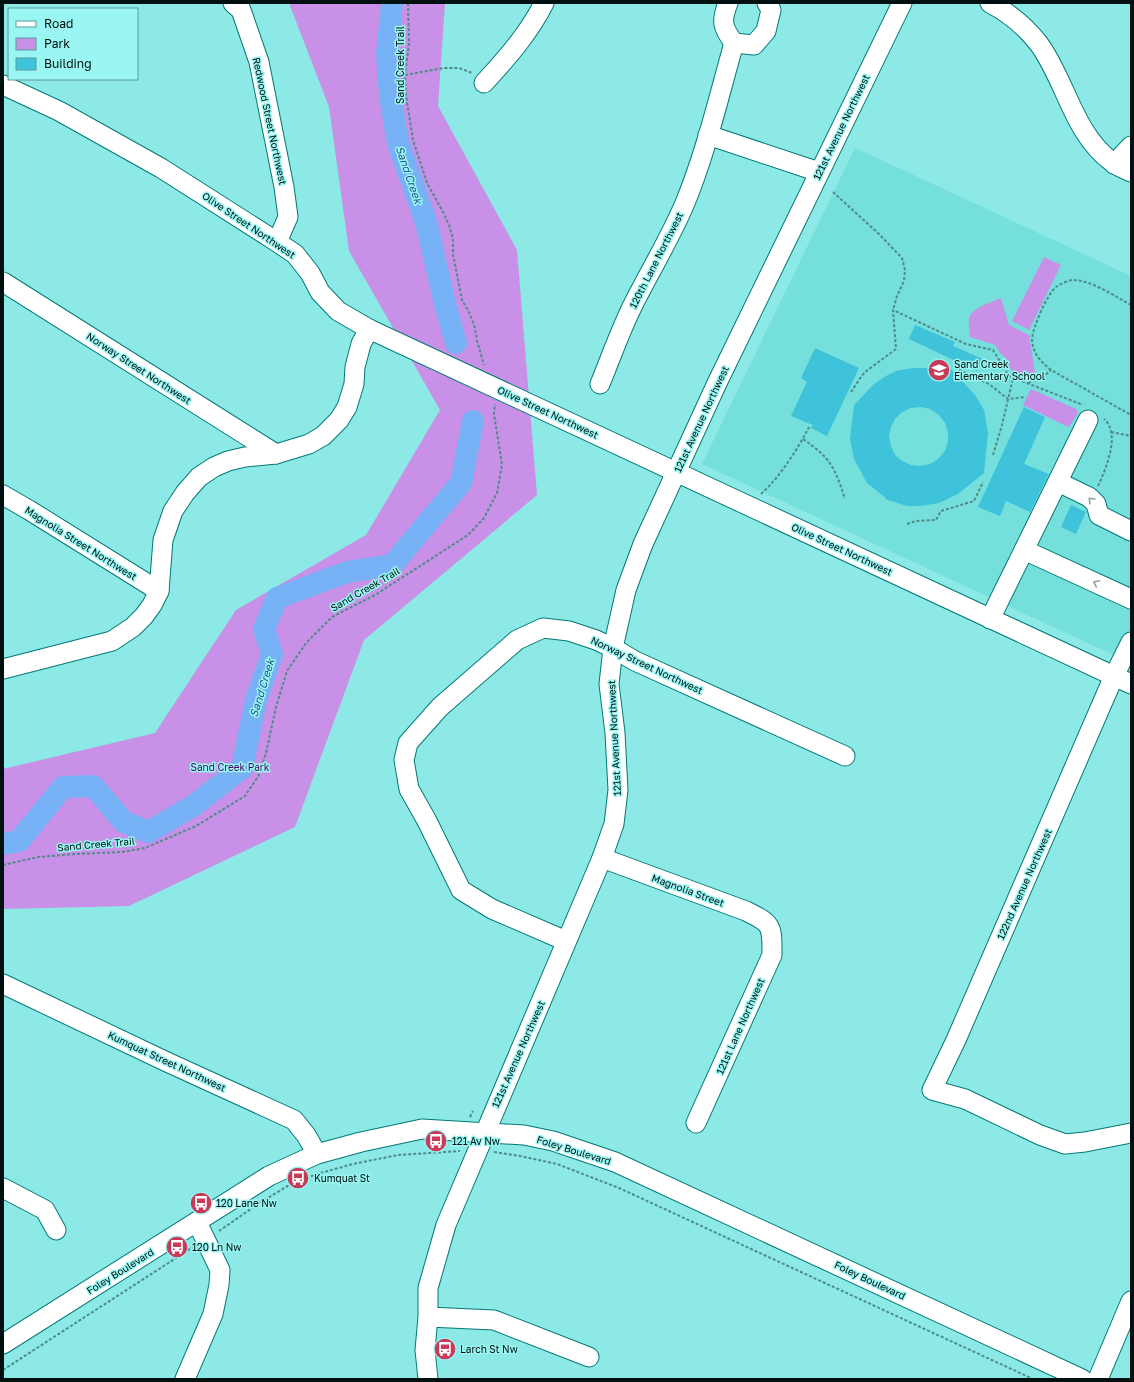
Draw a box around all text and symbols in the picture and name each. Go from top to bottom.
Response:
legend [8,8,138,80]
text: Road [44,16,73,31]
street label: Sand Creek Trail [394,26,406,104]
text: Park [44,36,70,51]
text: Building [44,56,92,71]
street label: Redwood Street Northwest [251,56,289,186]
street label: 121st Avenue Northwest [810,72,872,182]
water label: Sand Creek [394,144,426,207]
street label: Olive Street Northwest [200,189,298,261]
street label: 120th Lane Northwest [627,210,685,310]
street label: Norway Street Northwest [85,330,193,406]
school or university icon: Sand Creek Elementary School [926,357,952,383]
place label: Sand Creek Elementary School [954,358,1045,382]
street label: 121st Avenue Northwest [671,364,731,474]
street label: Olive Street Northwest [496,383,600,441]
one-way arrow [1088,497,1096,505]
street label: Magnolia Street Northwest [23,504,139,582]
street label: Olive Street Northwest [790,520,894,578]
street label: Sand Creek Trail [328,564,402,614]
one-way arrow [1092,580,1100,588]
street label: Norway Street Northwest [589,634,705,696]
water label: Sand Creek [247,655,277,719]
street label: 121st Avenue Northwest [605,680,623,796]
park label: Sand Creek Park [191,761,270,773]
street label: 122nd Avenue Northwest [994,827,1054,941]
street label: Sand Creek Trail [57,835,135,853]
street label: Magnolia Street [650,871,726,909]
street label: 121st Lane Northwest [713,976,767,1076]
street label: 121st Avenue Northwest [489,999,547,1109]
street label: Kumquat Street Northwest [106,1028,228,1094]
bus stop icon: 121 Av Nw [423,1128,449,1154]
street label: Foley Boulevard [535,1133,613,1167]
place label: 121 Av Nw [452,1135,500,1147]
bus stop icon: Kumquat St [285,1165,311,1191]
place label: Kumquat St [314,1172,370,1184]
bus stop icon: 120 Lane Nw [188,1190,214,1216]
place label: 120 Lane Nw [216,1197,277,1209]
bus stop icon: 120 Ln Nw [164,1234,190,1260]
place label: 120 Ln Nw [192,1241,241,1253]
street label: Foley Boulevard [84,1246,156,1296]
street label: Foley Boulevard [833,1258,907,1302]
bus stop icon: Larch St Nw [432,1336,458,1362]
place label: Larch St Nw [460,1343,518,1355]

